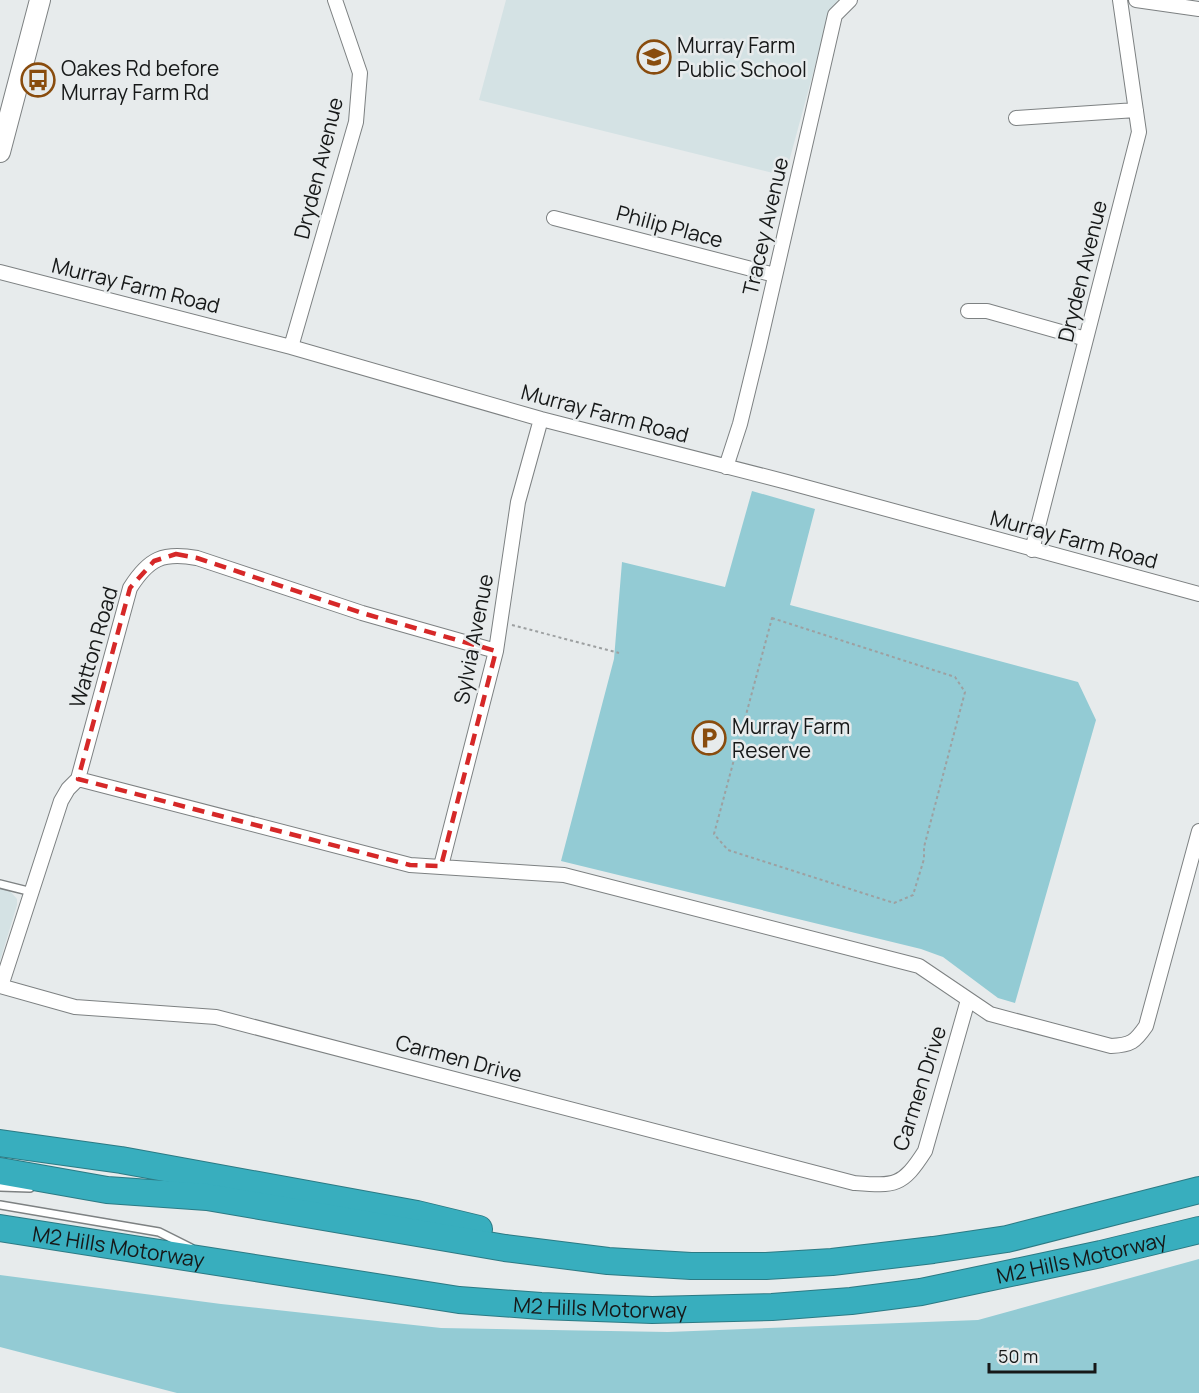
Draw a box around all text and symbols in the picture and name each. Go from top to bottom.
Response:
place label: Murray Farm Public School [677,31,807,83]
school or university icon: Murray Farm Public School [636,39,672,75]
place label: Oakes Rd before Murray Farm Rd [61,54,219,106]
bus stop icon: Oakes Rd before Murray Farm Rd [20,62,56,98]
street label: Dryden Avenue [287,94,349,242]
street label: Tracey Avenue [736,154,794,298]
street label: Dryden Avenue [1051,197,1113,345]
street label: Philip Place [614,198,726,254]
street label: Murray Farm Road [49,251,223,319]
street label: Murray Farm Road [518,377,692,449]
street label: Murray Farm Road [987,503,1161,575]
street label: Sylvia Avenue [447,572,499,706]
street label: Watton Road [62,583,124,711]
place label: Murray Farm Reserve [732,712,850,764]
parking icon: Murray Farm Reserve [691,720,727,756]
street label: Carmen Drive [886,1022,952,1154]
street label: Carmen Drive [393,1028,525,1088]
street label: M2 Hills Motorway [30,1219,207,1274]
street label: M2 Hills Motorway [994,1224,1170,1290]
street label: M2 Hills Motorway [512,1290,687,1324]
scale bar [989,1336,1096,1374]
text: 50 m [998,1344,1038,1368]

